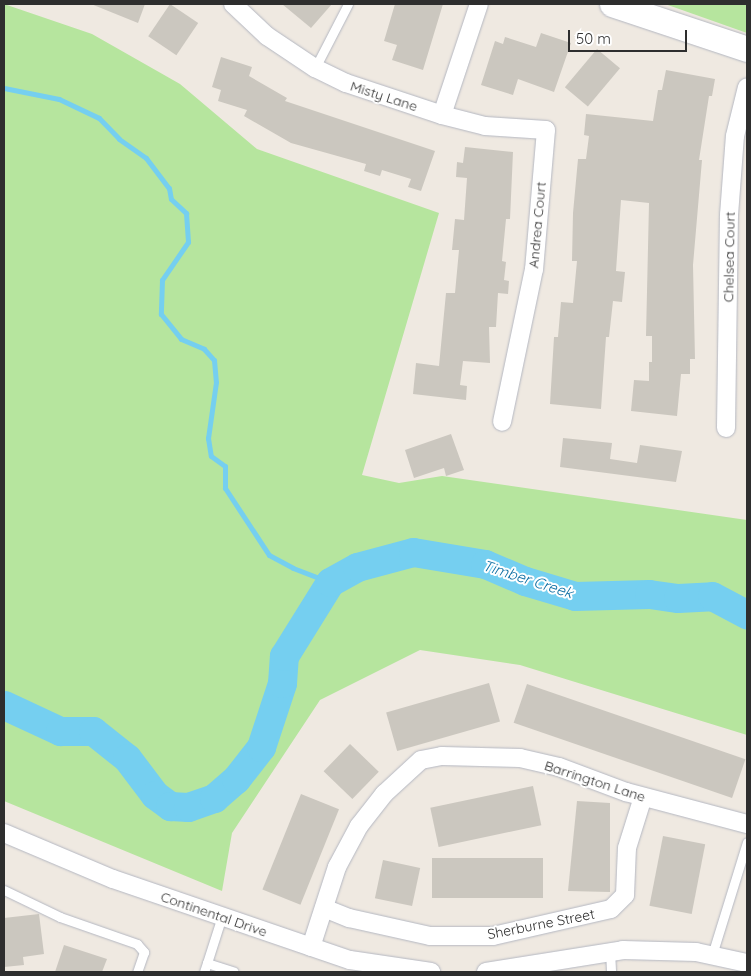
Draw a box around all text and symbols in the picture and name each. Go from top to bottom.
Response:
scale bar [571,20,690,52]
text: 50 m [576,29,611,48]
street label: Misty Lane [348,77,420,115]
street label: Andrea Court [525,181,549,269]
street label: Chelsea Court [720,211,738,303]
water label: Timber Creek [481,556,575,602]
street label: Barrington Lane [542,757,648,805]
street label: Continental Drive [159,888,269,940]
street label: Sherburne Street [486,905,596,943]

